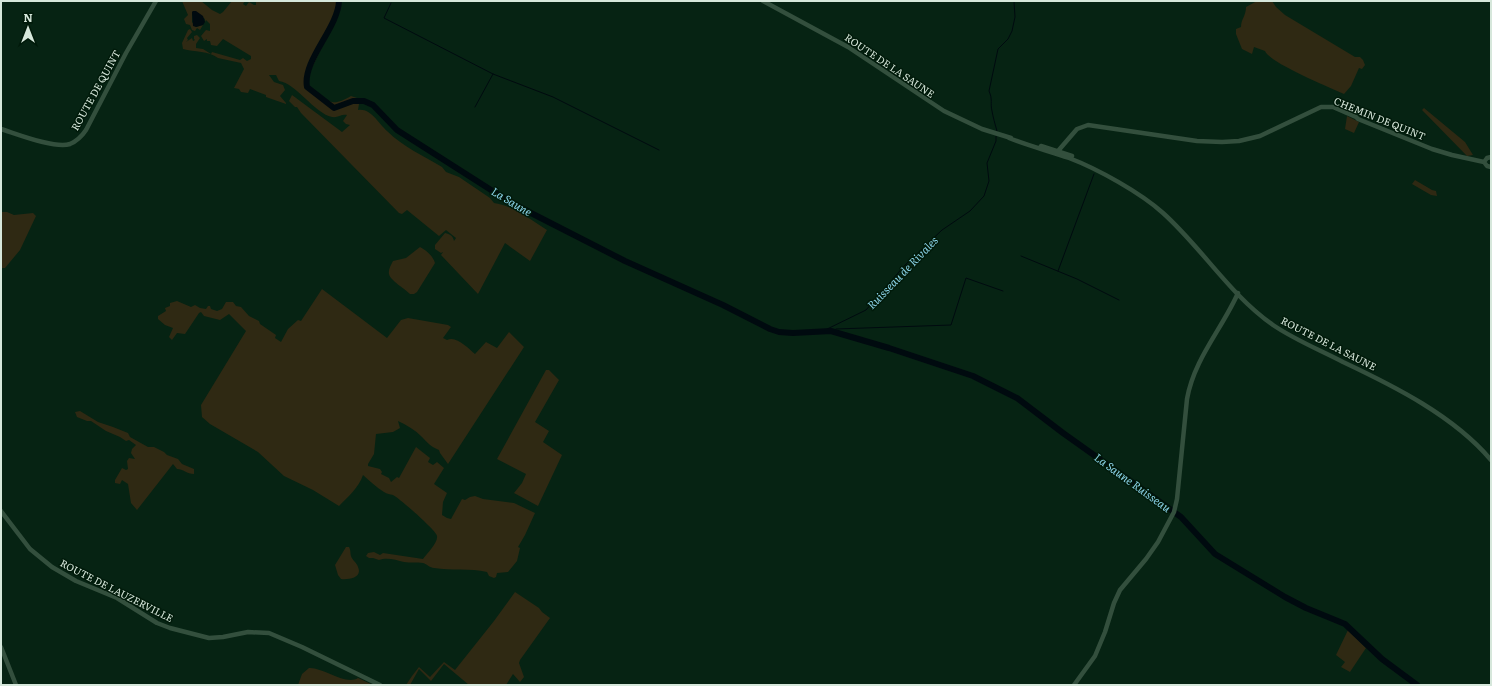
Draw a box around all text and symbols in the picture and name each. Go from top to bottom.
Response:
north arrow [8,8,48,48]
text: N [23,9,33,25]
street label: ROUTE DE LA SAUNE [842,29,938,101]
street label: ROUTE DE QUINT [67,47,123,133]
street label: CHEMIN DE QUINT [1332,93,1428,143]
water label: La Saune [489,183,535,219]
water label: Ruisseau de Rivales [863,232,941,312]
street label: ROUTE DE LA SAUNE [1279,312,1379,374]
water label: La Saune Ruisseau [1091,449,1175,516]
street label: ROUTE DE LAUZERVILLE [58,555,176,625]

